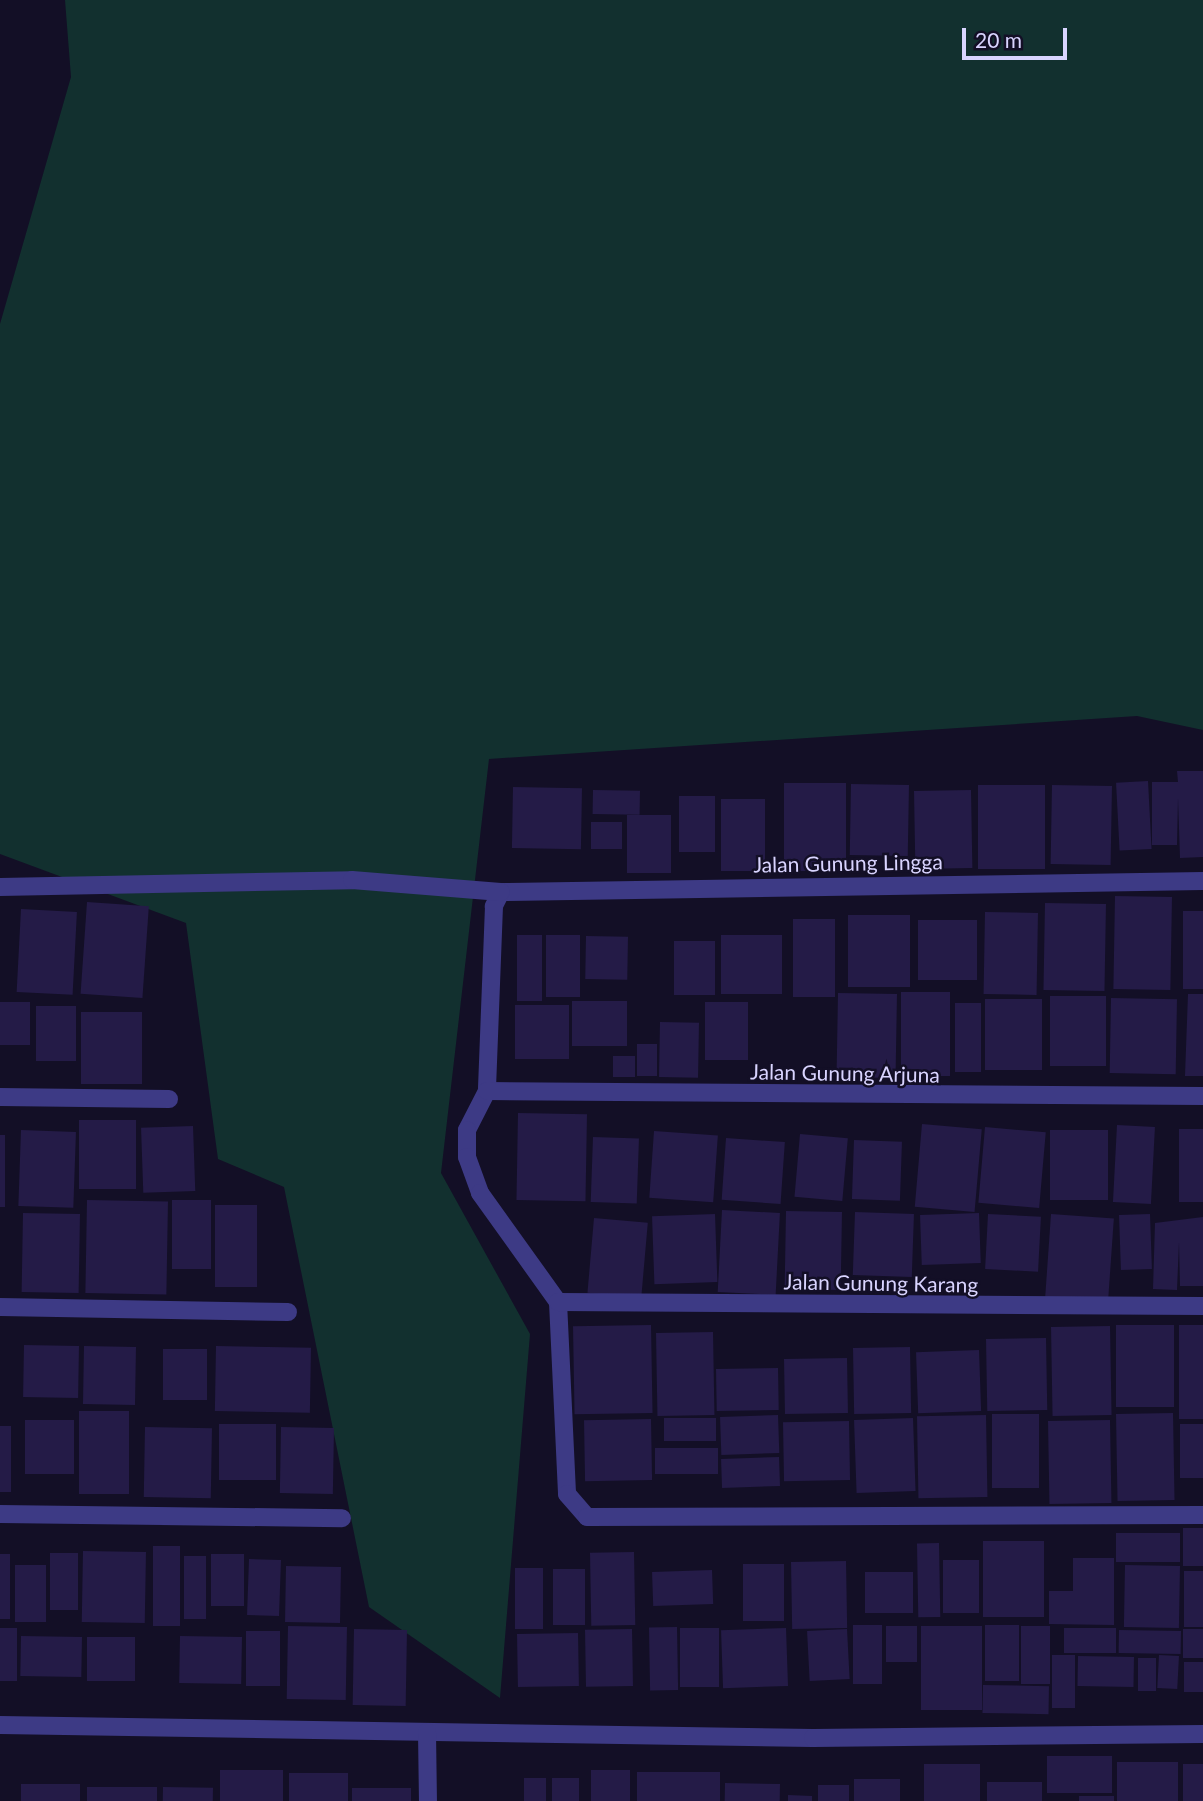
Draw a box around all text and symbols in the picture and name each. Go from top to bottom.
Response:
scale bar [965,14,1070,58]
text: 20 m [975,27,1022,52]
street label: Jalan Gunung Lingga [753,849,943,877]
street label: Jalan Gunung Arjuna [750,1059,940,1087]
street label: Jalan Gunung Karang [784,1269,978,1297]

